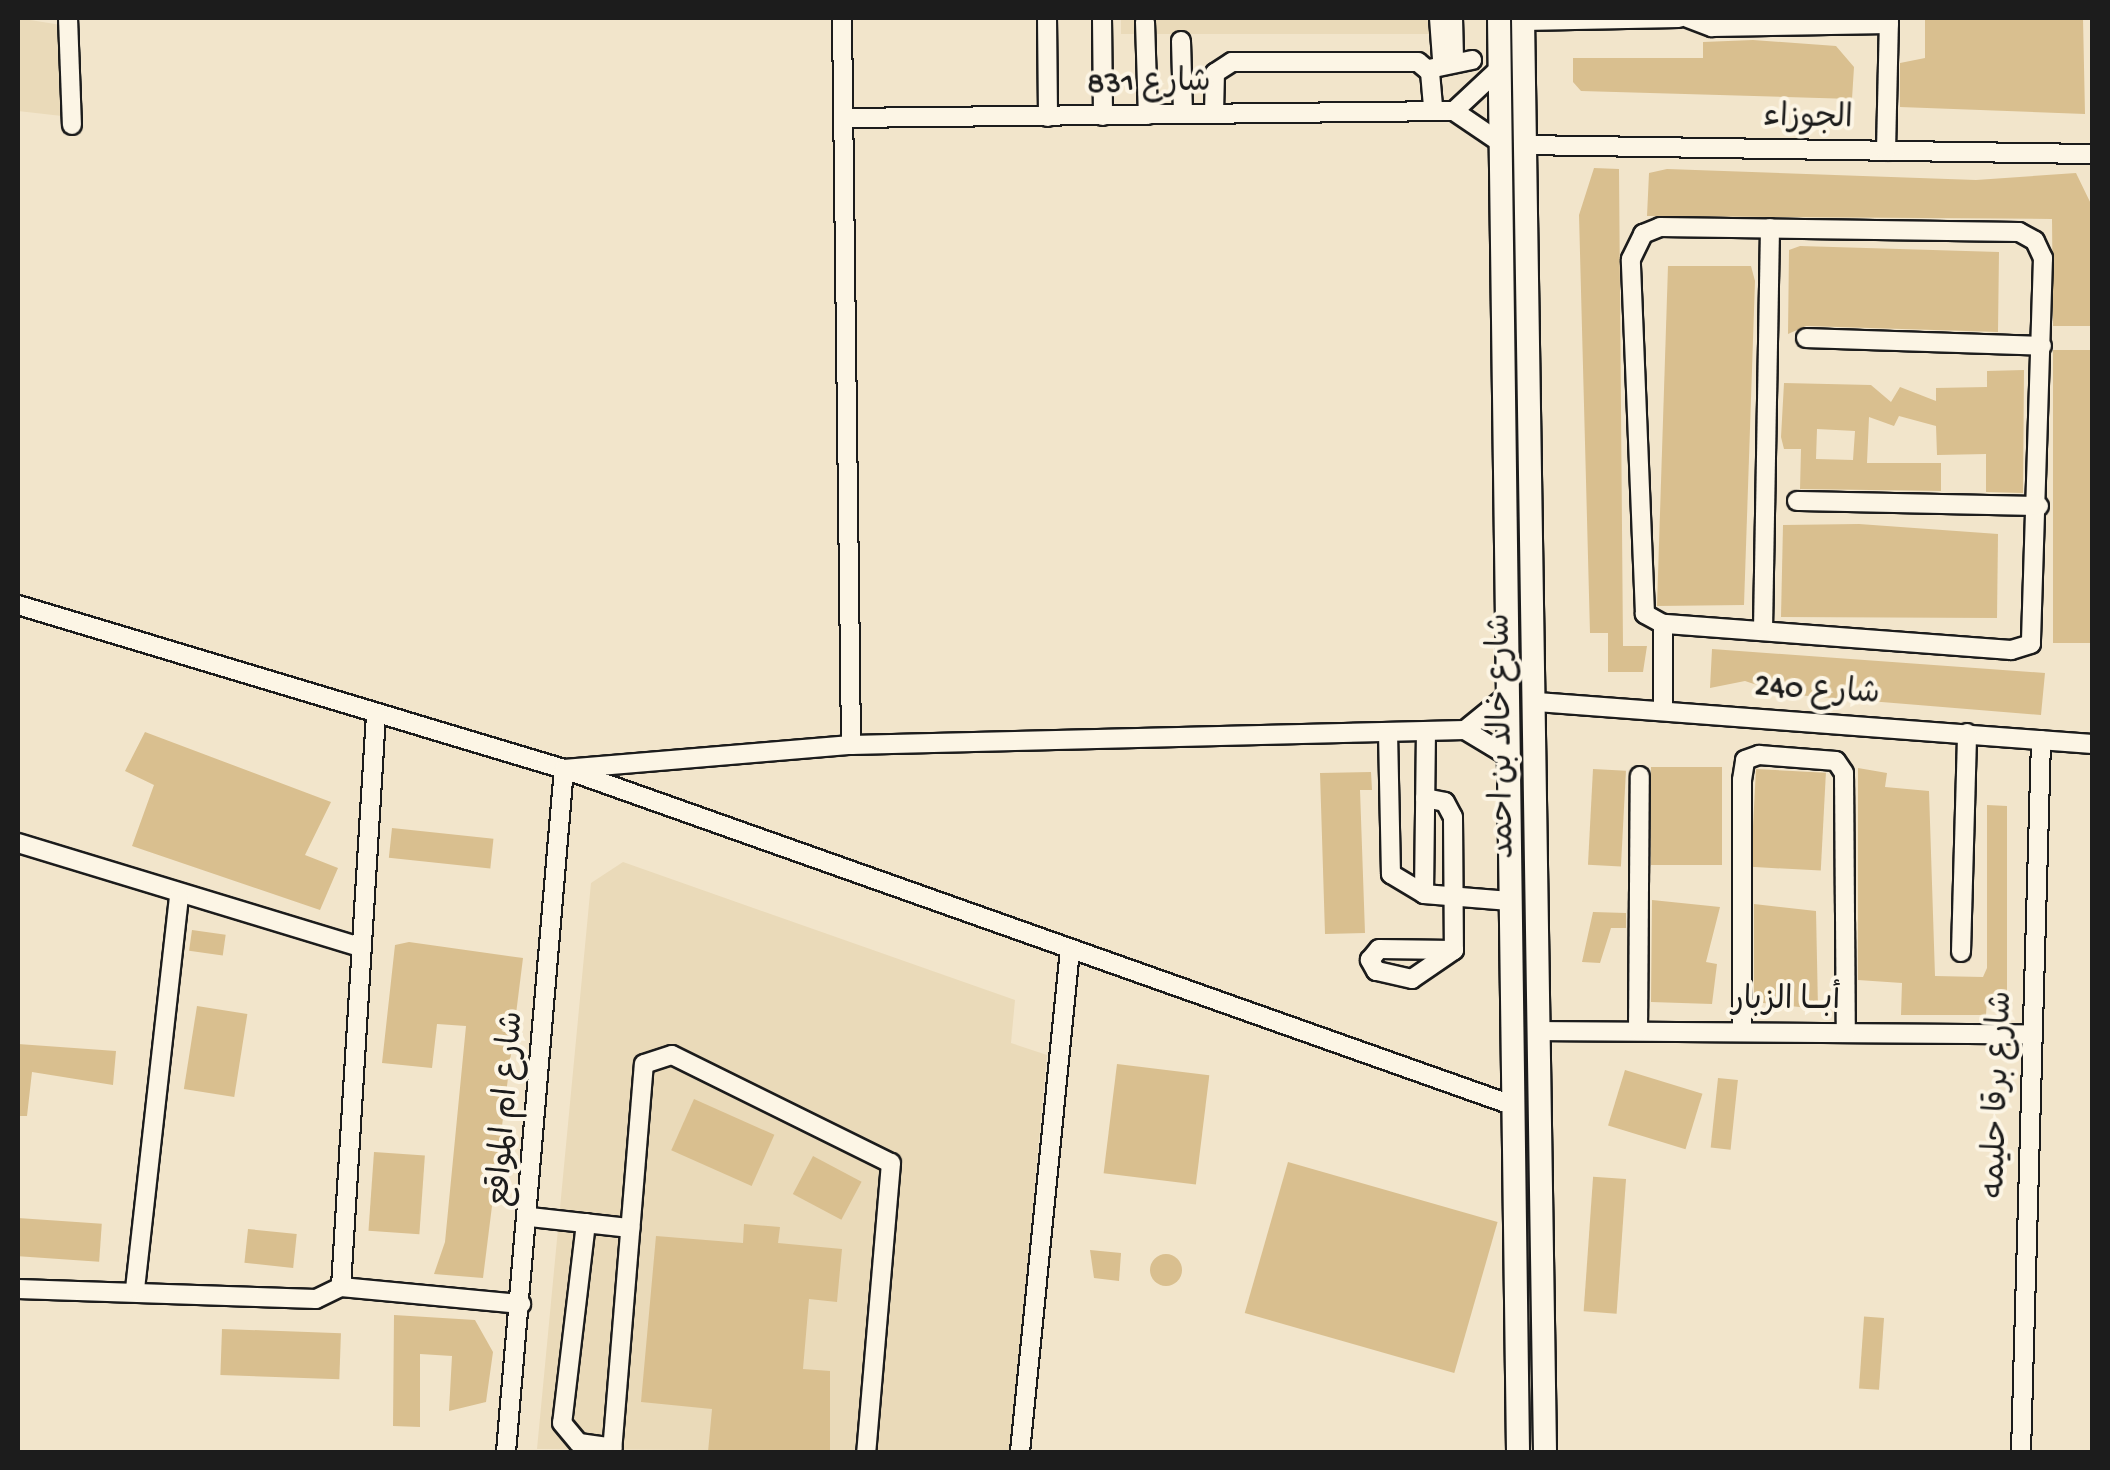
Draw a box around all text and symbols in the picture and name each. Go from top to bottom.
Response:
street label: شارع 831 [1087,65,1211,105]
street label: الجوزاء [1763,100,1853,140]
street label: شارع خالد بن احمد [1483,613,1525,859]
street label: شارع 240 [1753,668,1881,716]
street label: أبــا الزبار [1732,983,1840,1021]
street label: شارع برقا حليمه [1977,990,2023,1200]
street label: شارع ام المواقع [482,1010,534,1208]

